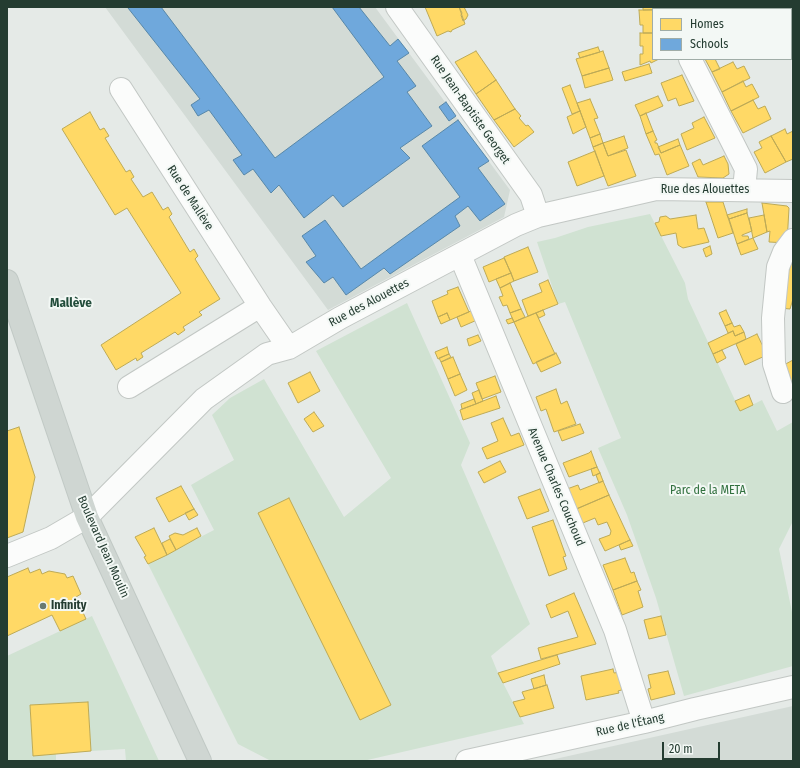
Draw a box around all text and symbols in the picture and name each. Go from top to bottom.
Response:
legend [652,8,792,60]
text: Homes [690,17,724,31]
text: Schools [690,37,728,51]
street label: Rue Jean-Baptiste Georget [427,53,513,167]
street label: Rue de Mallève [164,163,216,233]
street label: Rue des Alouettes [661,183,749,197]
street label: Rue des Alouettes [327,276,411,330]
district label: Mallève [50,295,92,311]
street label: Avenue Charles Couchoud [525,426,587,548]
park label: Parc de la META [670,484,746,498]
street label: Boulevard Jean Moulin [74,494,132,600]
place label: Infinity [51,599,86,613]
marker: Infinity [38,601,48,611]
street label: Rue de l'Étang [595,710,665,740]
scale bar [664,734,722,760]
text: 20 m [669,742,693,756]

